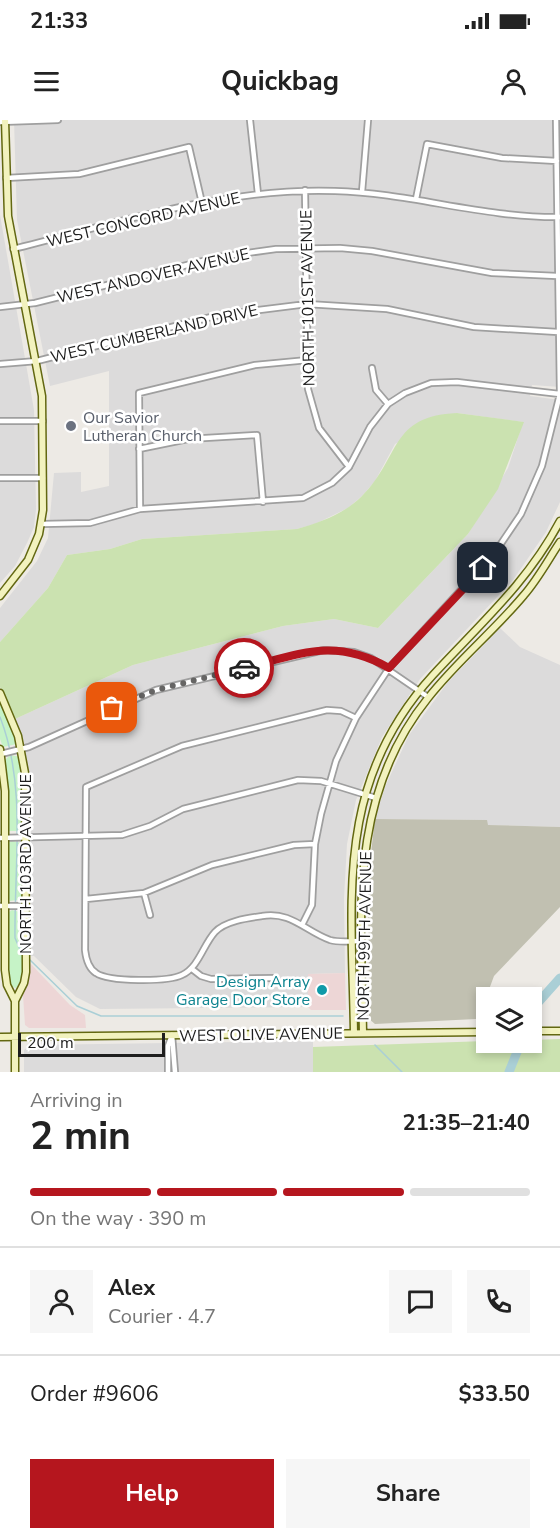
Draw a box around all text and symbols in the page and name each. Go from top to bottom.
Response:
text: 21:33 [30,6,88,36]
text: Quickbag [221,63,339,100]
icon: menu [30,65,63,98]
icon: person [497,65,530,98]
street label: WEST CONCORD AVENUE [44,187,242,253]
street label: NORTH 101ST AVENUE [295,210,321,386]
street label: WEST ANDOVER AVENUE [55,243,251,309]
street label: WEST CUMBERLAND DRIVE [48,299,260,369]
place label: Our Savior Lutheran Church [83,407,202,447]
marker: Our Savior Lutheran Church [64,419,78,433]
pin [457,542,508,593]
icon: home [466,551,499,584]
courier [214,638,274,698]
icon: car [228,652,261,685]
pin [86,682,137,733]
icon: bag [95,691,128,724]
street label: NORTH 103RD AVENUE [15,774,37,954]
street label: NORTH 99TH AVENUE [353,851,377,1021]
place label: Design Array Garage Door Store [176,971,311,1011]
marker: Design Array Garage Door Store [315,983,329,997]
map controls [476,987,542,1053]
button: layers [476,987,542,1053]
street label: WEST OLIVE AVENUE [179,1023,343,1047]
scale bar [18,1030,165,1058]
text: 200 m [27,1032,74,1054]
text: Arriving in [30,1087,123,1114]
text: 21:35–21:40 [402,1108,530,1138]
text: 2 min [30,1110,131,1163]
text: On the way · 390 m [30,1205,206,1232]
button: person [30,1270,93,1333]
button: chat [389,1270,452,1333]
button: phone [467,1270,530,1333]
text: Alex [108,1273,155,1303]
text: Courier · 4.7 [108,1303,216,1330]
text: Order #9606 [30,1379,159,1409]
text: $33.50 [459,1379,530,1409]
button: Help [30,1459,274,1528]
button: Share [286,1459,530,1528]

